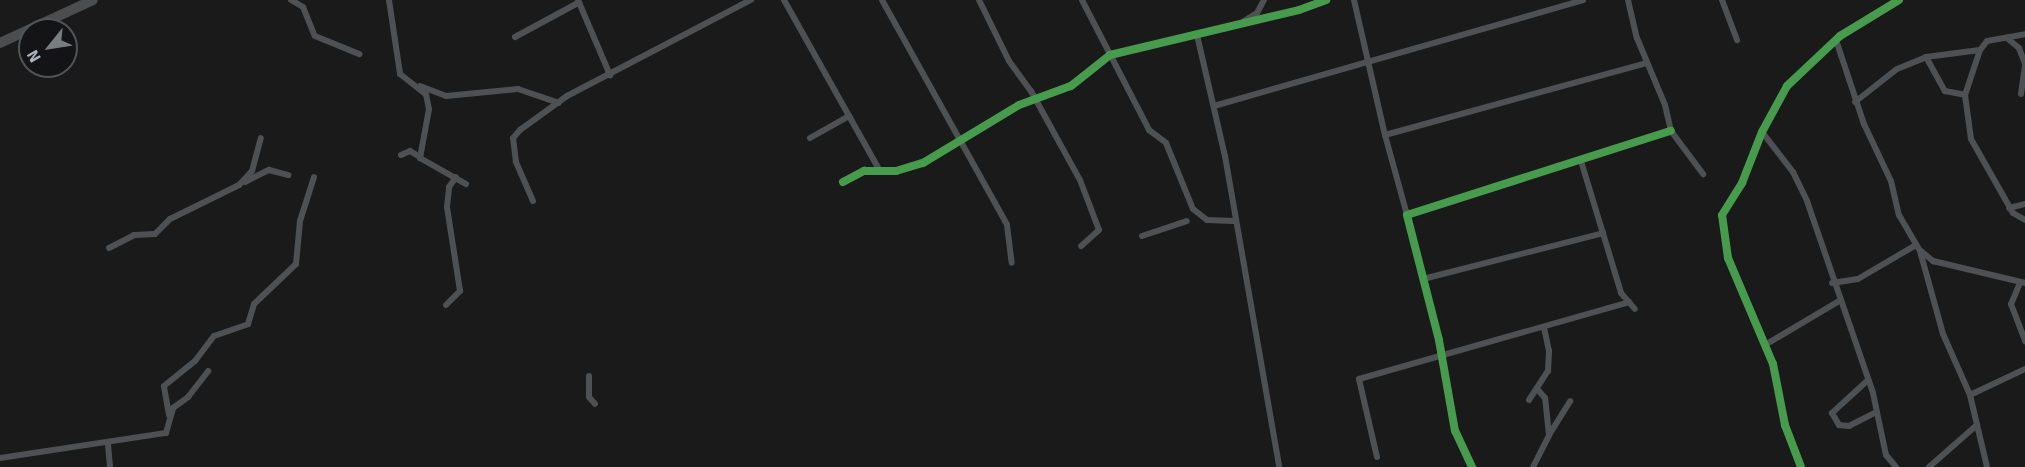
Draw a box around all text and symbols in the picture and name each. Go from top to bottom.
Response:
north arrow [18,18,78,78]
text: N [23,46,46,66]

